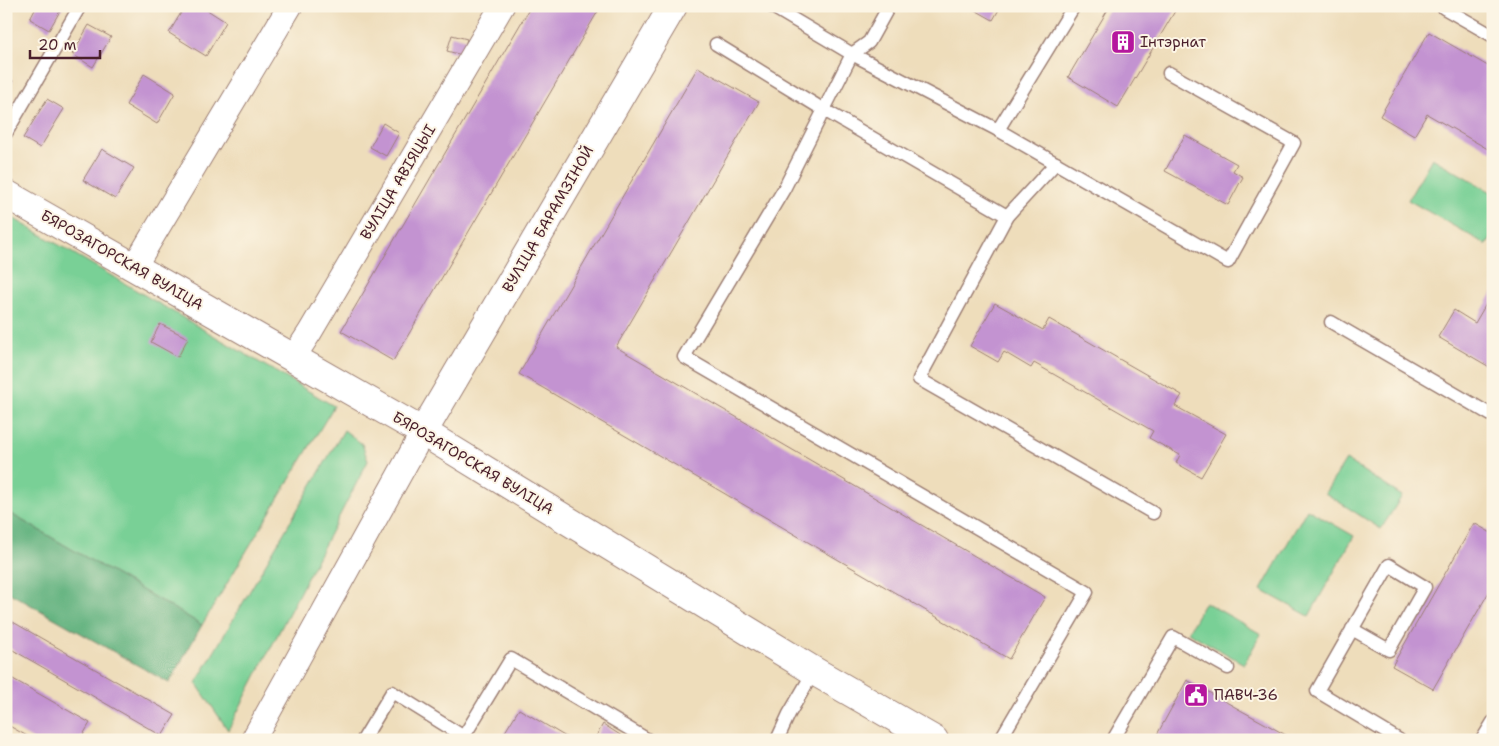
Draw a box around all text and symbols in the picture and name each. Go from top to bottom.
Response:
scale bar [30,28,100,60]
building icon: Інтэрнат [1110,29,1136,55]
place label: Інтэрнат [1140,32,1206,52]
text: 20 m [38,35,77,55]
street label: ВУЛІЦА АВІЯЦЫІ [356,121,440,243]
street label: ВУЛІЦА БАРАМЗІНОЙ [497,142,598,296]
street label: БЯРОЗАГОРСКАЯ ВУЛІЦА [37,205,207,315]
street label: БЯРОЗАГОРСКАЯ ВУЛІЦА [389,407,557,519]
public building icon: ПАВЧ-36 [1183,682,1209,708]
place label: ПАВЧ-36 [1214,685,1278,705]

